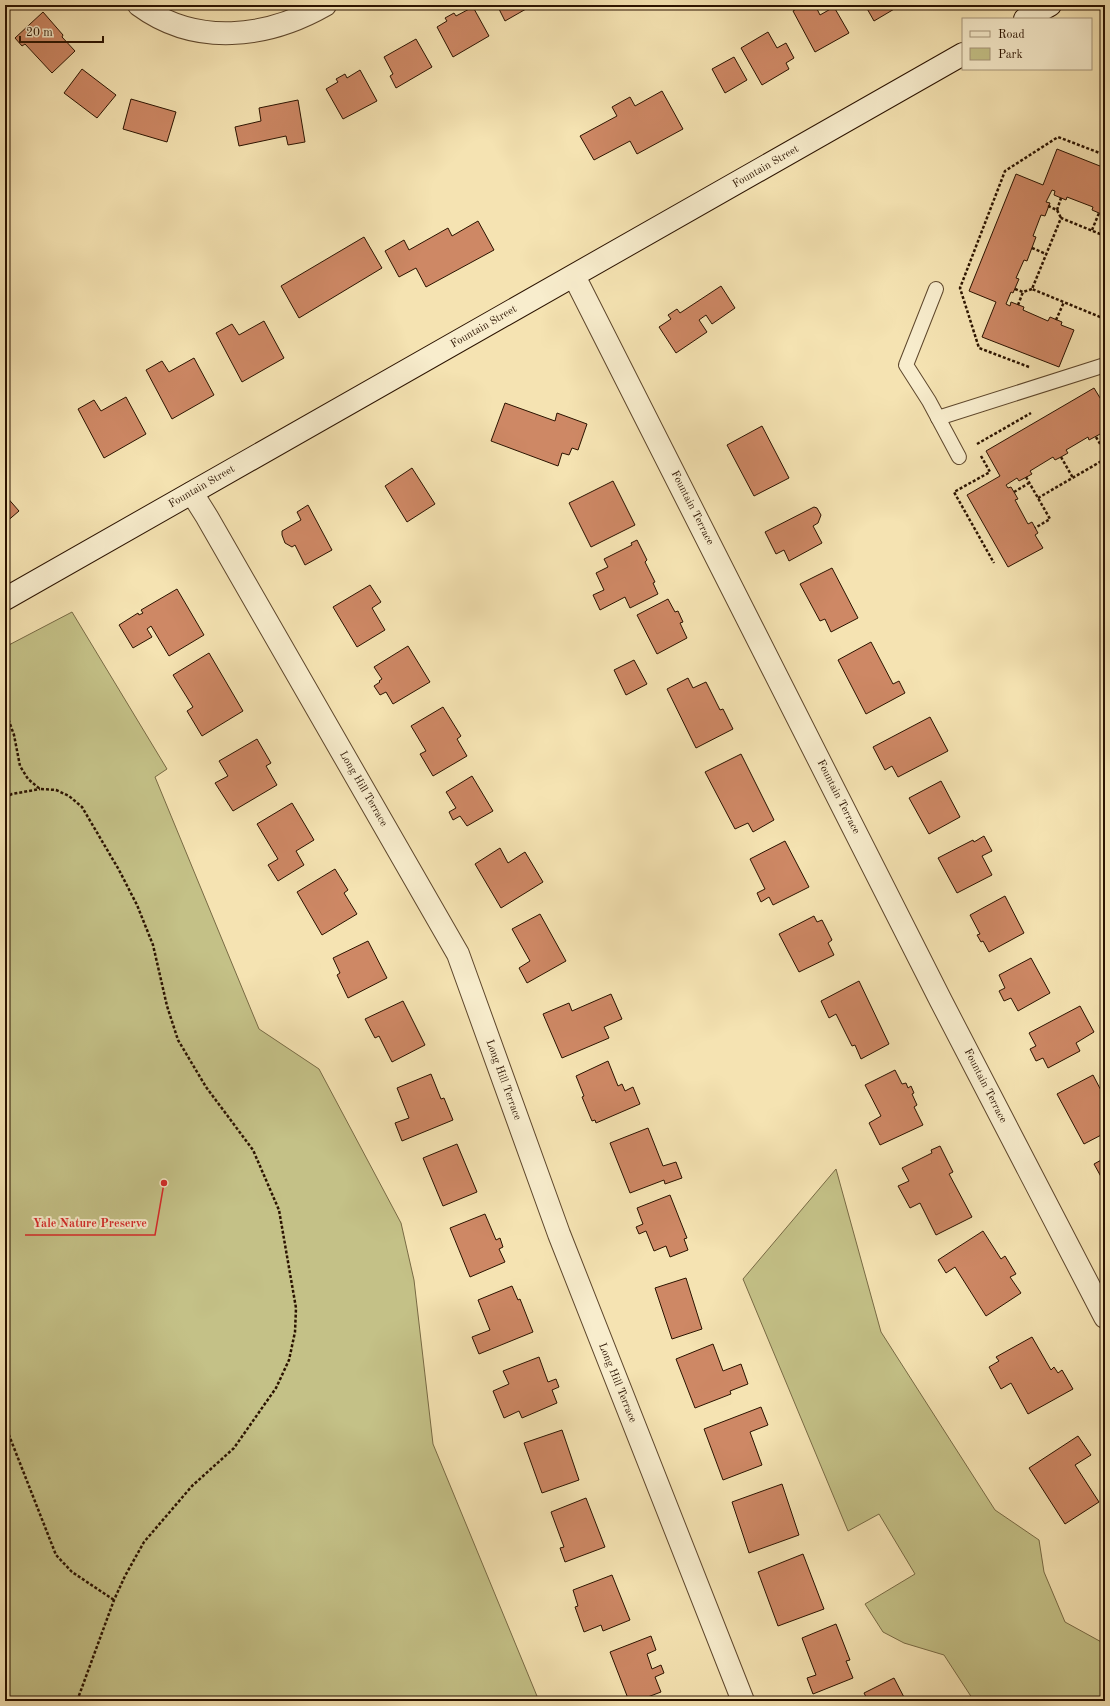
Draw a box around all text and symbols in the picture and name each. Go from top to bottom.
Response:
scale bar [20,18,103,44]
legend [962,18,1092,70]
text: 20 m [26,27,53,39]
text: Road [998,29,1025,41]
text: Park [998,49,1023,61]
street label: Fountain Street [731,144,801,190]
street label: Fountain Street [449,304,519,350]
street label: Fountain Street [167,464,237,510]
street label: Fountain Terrace [669,469,715,547]
street label: Long Hill Terrace [337,749,389,829]
street label: Fountain Terrace [815,758,861,836]
street label: Long Hill Terrace [483,1038,523,1122]
street label: Fountain Terrace [962,1047,1008,1125]
callout: Yale Nature Preserve [25,1211,155,1235]
text: Yale Nature Preserve [33,1218,147,1230]
street label: Long Hill Terrace [596,1342,638,1424]

